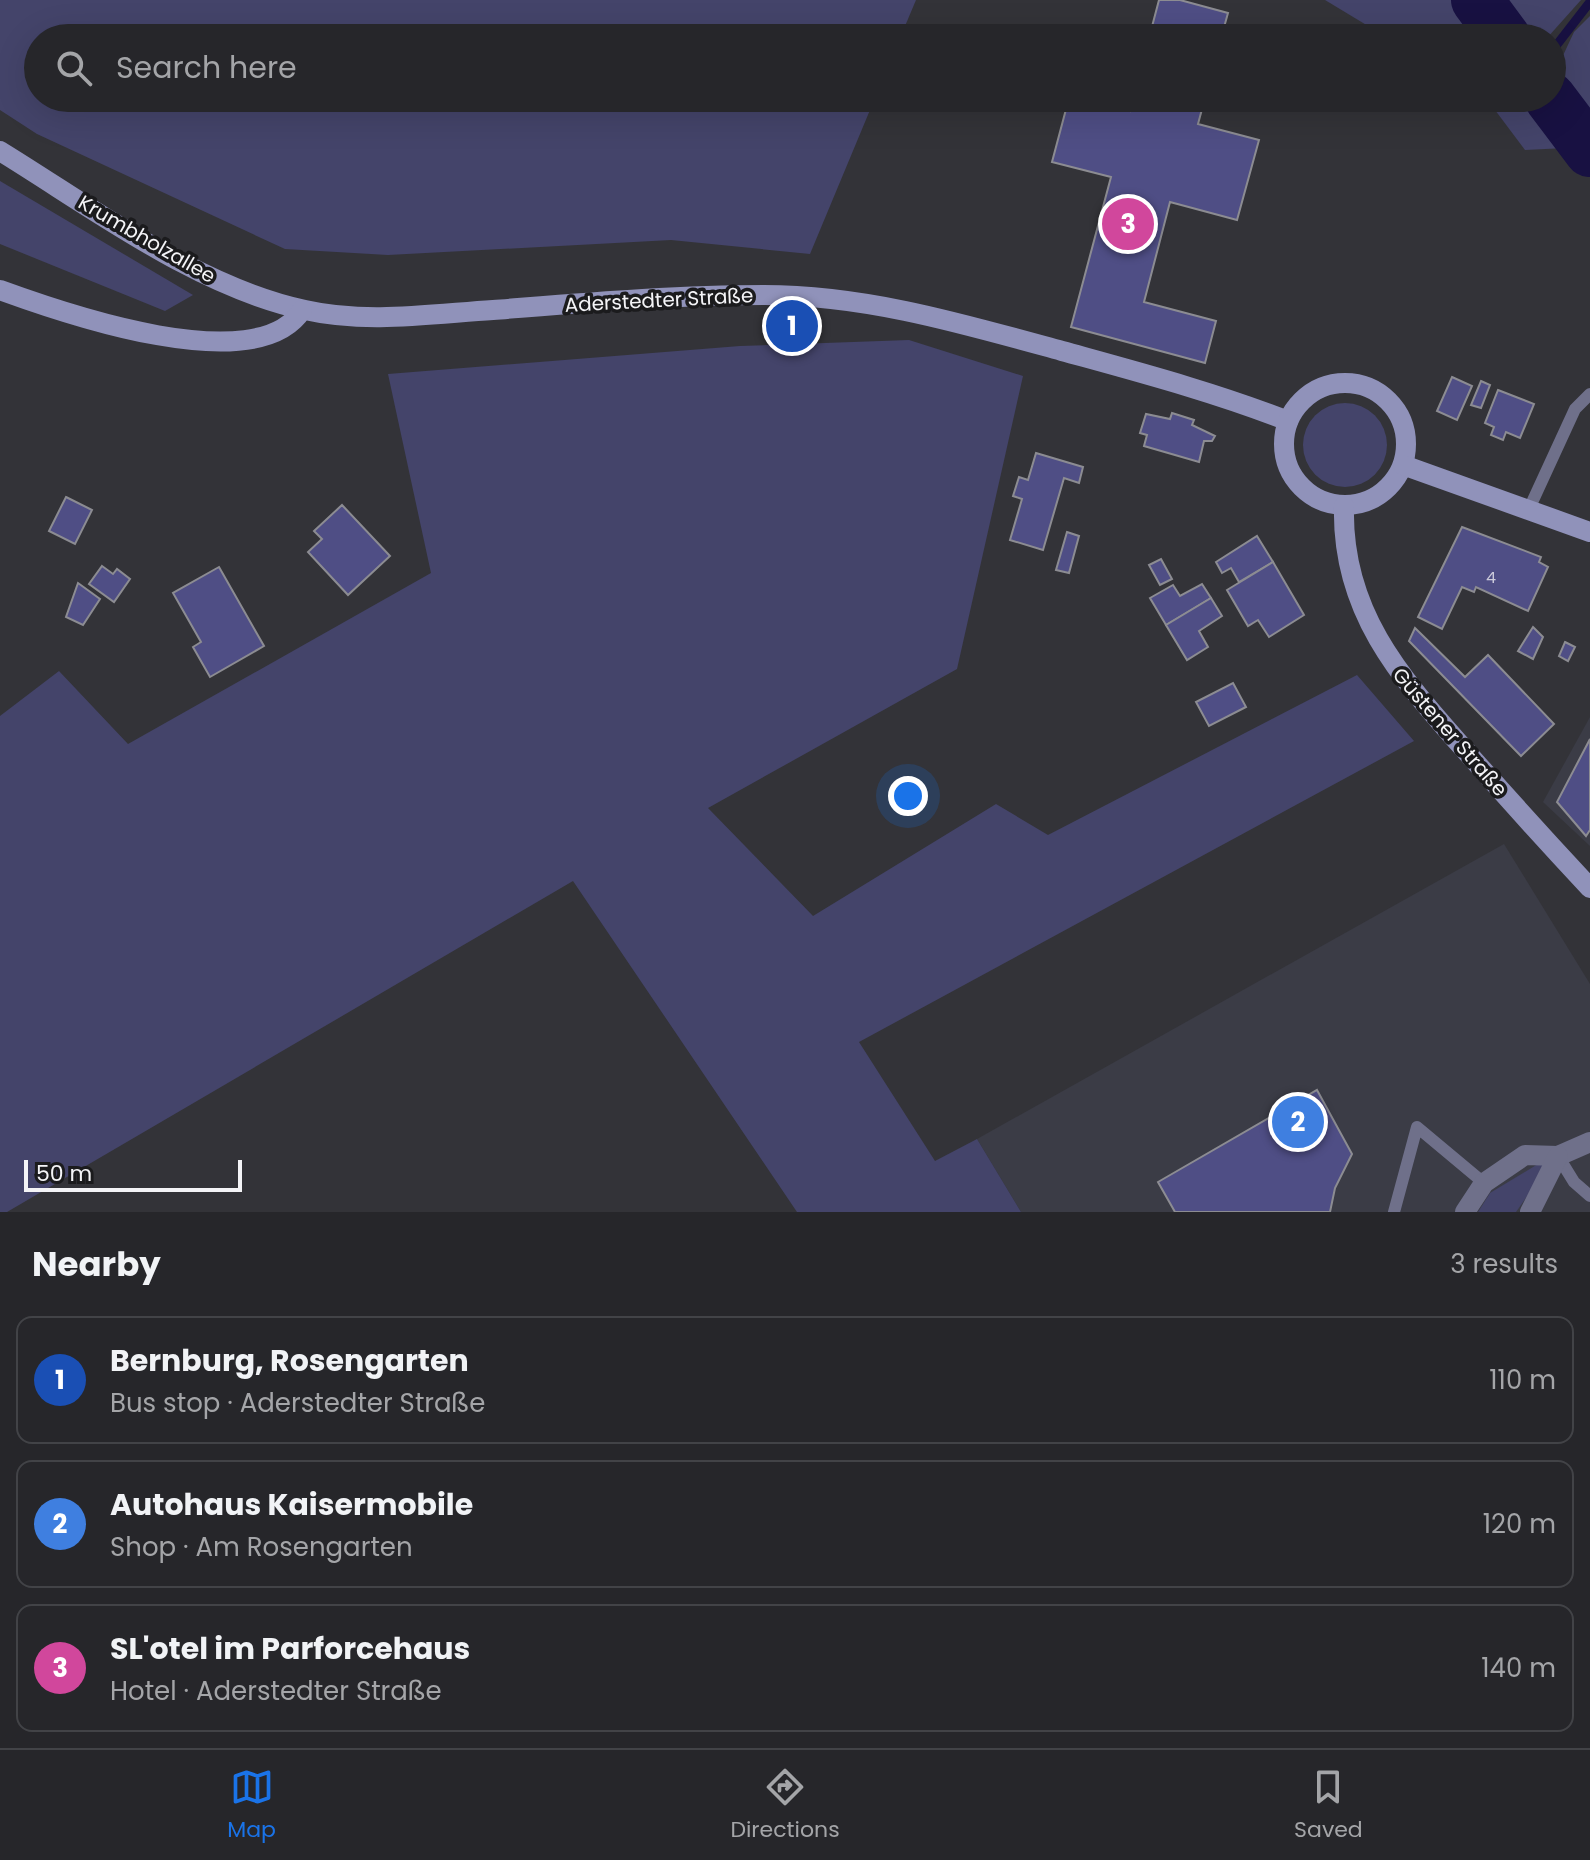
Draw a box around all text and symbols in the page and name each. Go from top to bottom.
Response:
search box [24,24,1566,112]
icon: search [52,46,96,90]
text: Search here [116,46,297,89]
street label: Krumbholzallee [73,188,221,290]
pin: 3 [1102,194,1154,254]
street label: Aderstedter Straße [564,281,754,319]
pin: 1 [766,296,818,356]
house number: 4 [1486,566,1496,589]
street label: Güstener Straße [1386,661,1514,803]
your location [888,776,928,816]
pin: 2 [1272,1092,1324,1152]
scale bar [24,1156,242,1192]
text: 50 m [36,1158,92,1189]
text: Nearby [32,1240,161,1288]
text: 3 results [1450,1246,1558,1282]
text: Bernburg, Rosengarten [110,1339,469,1382]
text: 1 [55,1362,65,1398]
text: 110 m [1489,1362,1556,1398]
text: Bus stop · Aderstedter Straße [110,1385,485,1421]
text: Autohaus Kaisermobile [110,1483,473,1526]
text: 2 [53,1506,67,1542]
text: 120 m [1483,1506,1556,1542]
text: Shop · Am Rosengarten [110,1529,413,1565]
text: SL'otel im Parforcehaus [110,1627,470,1670]
text: 3 [52,1650,68,1686]
text: 140 m [1481,1650,1556,1686]
text: Hotel · Aderstedter Straße [110,1673,442,1709]
tab: Map [227,1765,276,1846]
tab: Directions [730,1765,840,1846]
tab: Saved [1294,1765,1363,1846]

